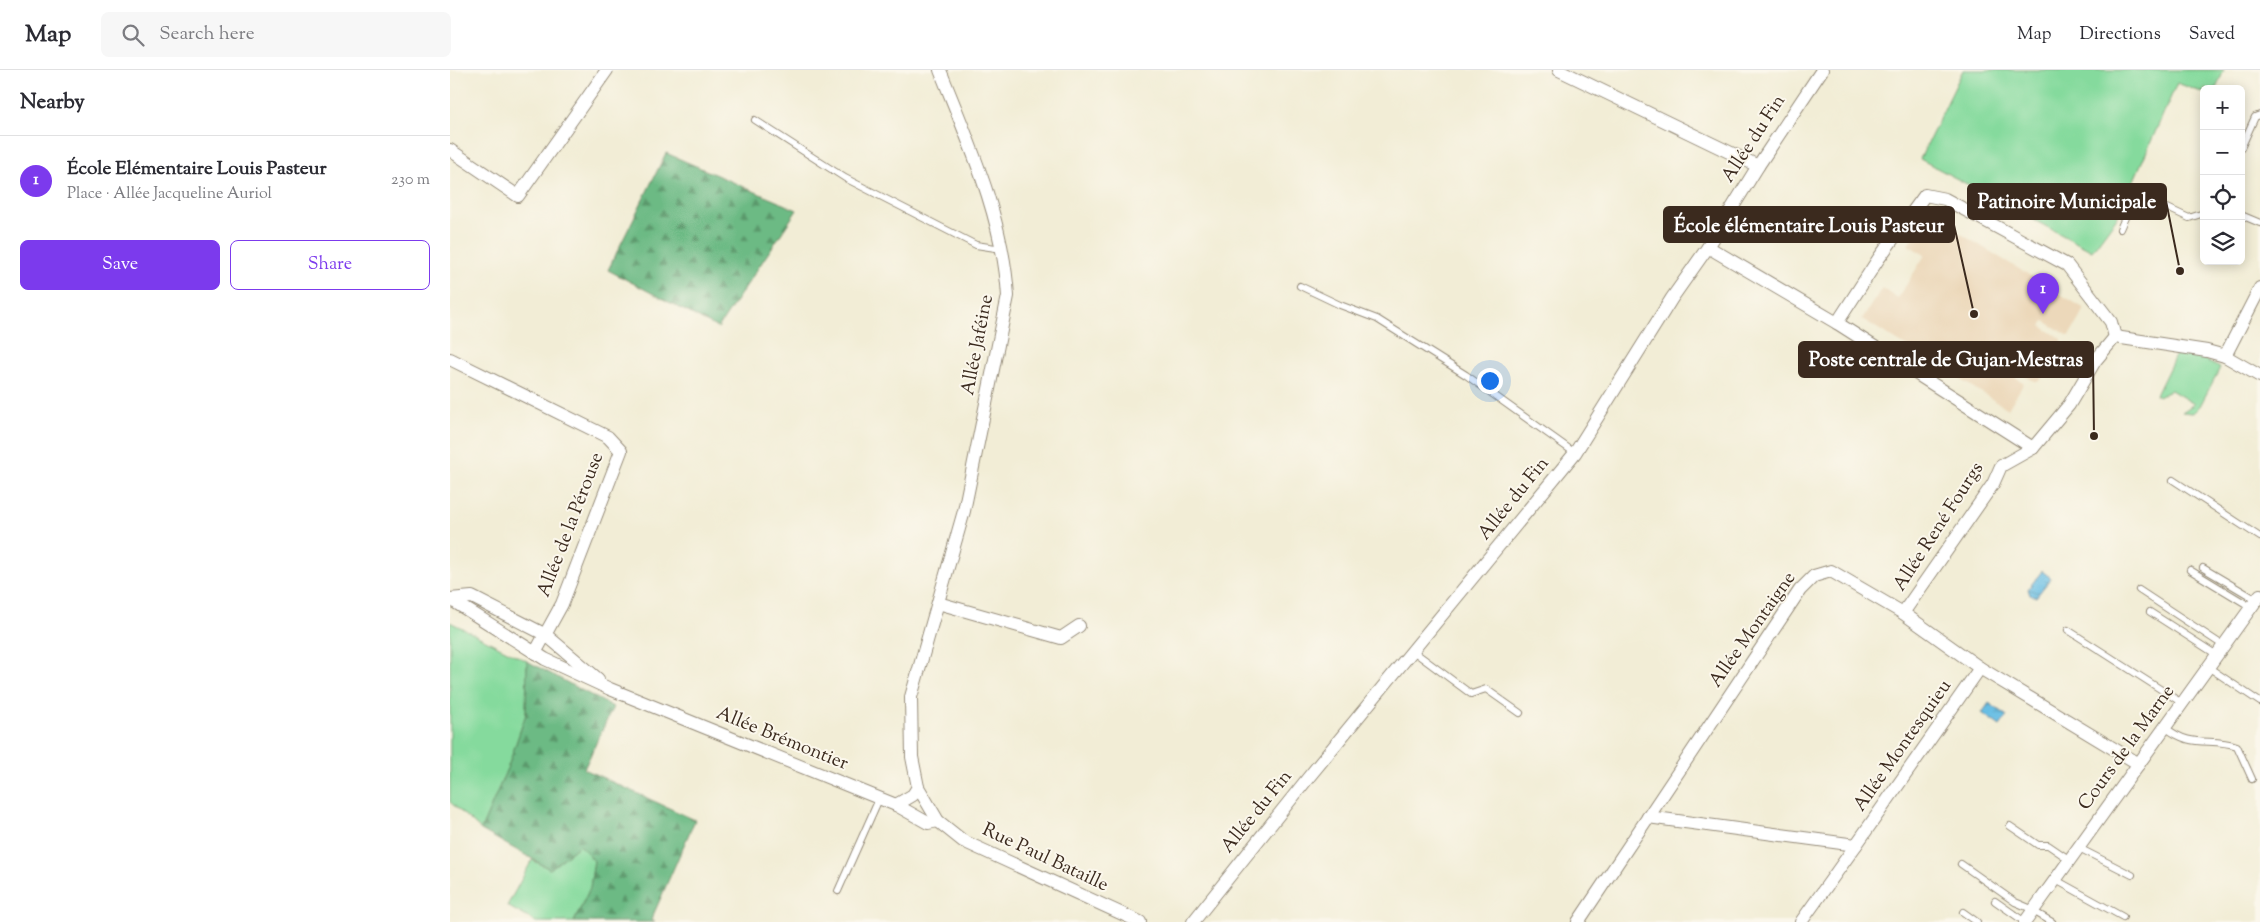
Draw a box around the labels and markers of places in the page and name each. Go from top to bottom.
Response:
callout: Patinoire Municipale [1968,184,2166,219]
callout: École élémentaire Louis Pasteur [1664,207,1954,242]
pin: 1 [2027,273,2059,314]
callout: Poste centrale de Gujan-Mestras [1799,342,2093,377]

